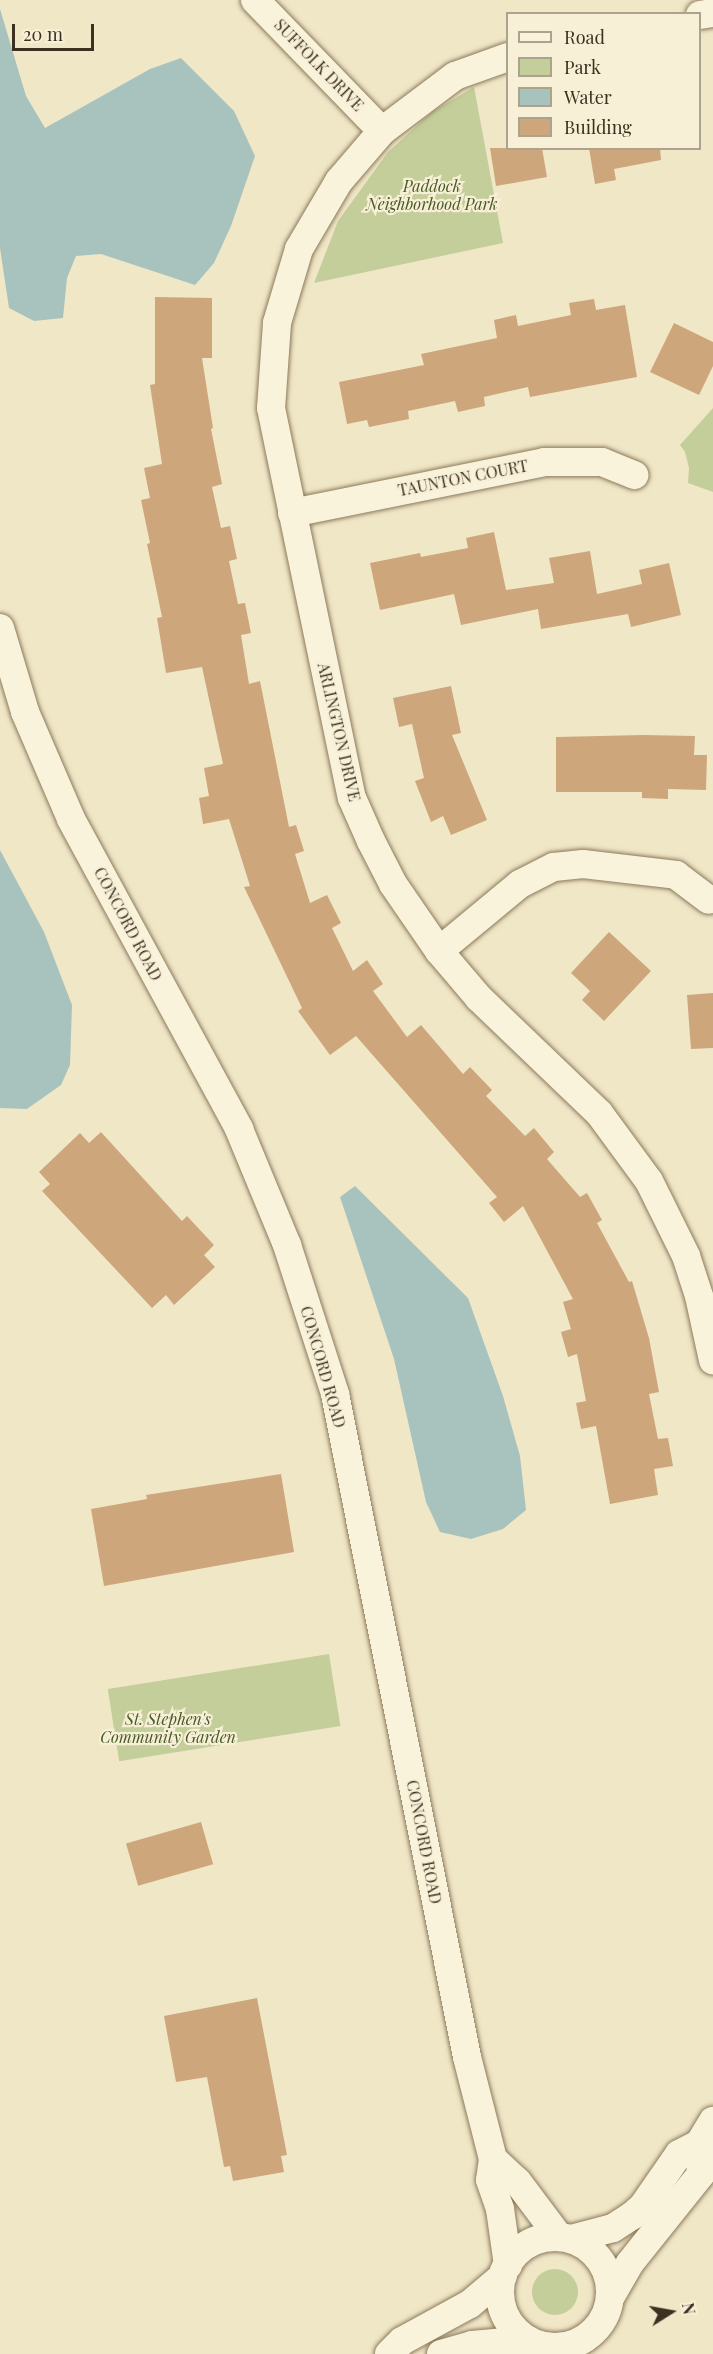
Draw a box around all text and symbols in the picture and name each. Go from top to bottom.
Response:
scale bar [15,12,98,50]
legend [506,12,701,150]
street label: SUFFOLK DRIVE [270,15,368,115]
text: 20 m [23,22,63,46]
text: Road [564,25,605,49]
text: Park [564,55,601,79]
text: Water [564,85,612,109]
text: Building [564,115,632,139]
park label: Paddock Neighborhood Park [366,176,498,214]
street label: TAUNTON COURT [396,456,530,500]
street label: ARLINGTON DRIVE [314,661,364,803]
street label: CONCORD ROAD [90,864,166,984]
street label: CONCORD ROAD [296,1304,350,1430]
park label: St. Stephen's Community Garden [100,1709,236,1747]
street label: CONCORD ROAD [403,1778,445,1906]
north arrow [641,2282,701,2342]
text: N [678,2301,701,2316]

